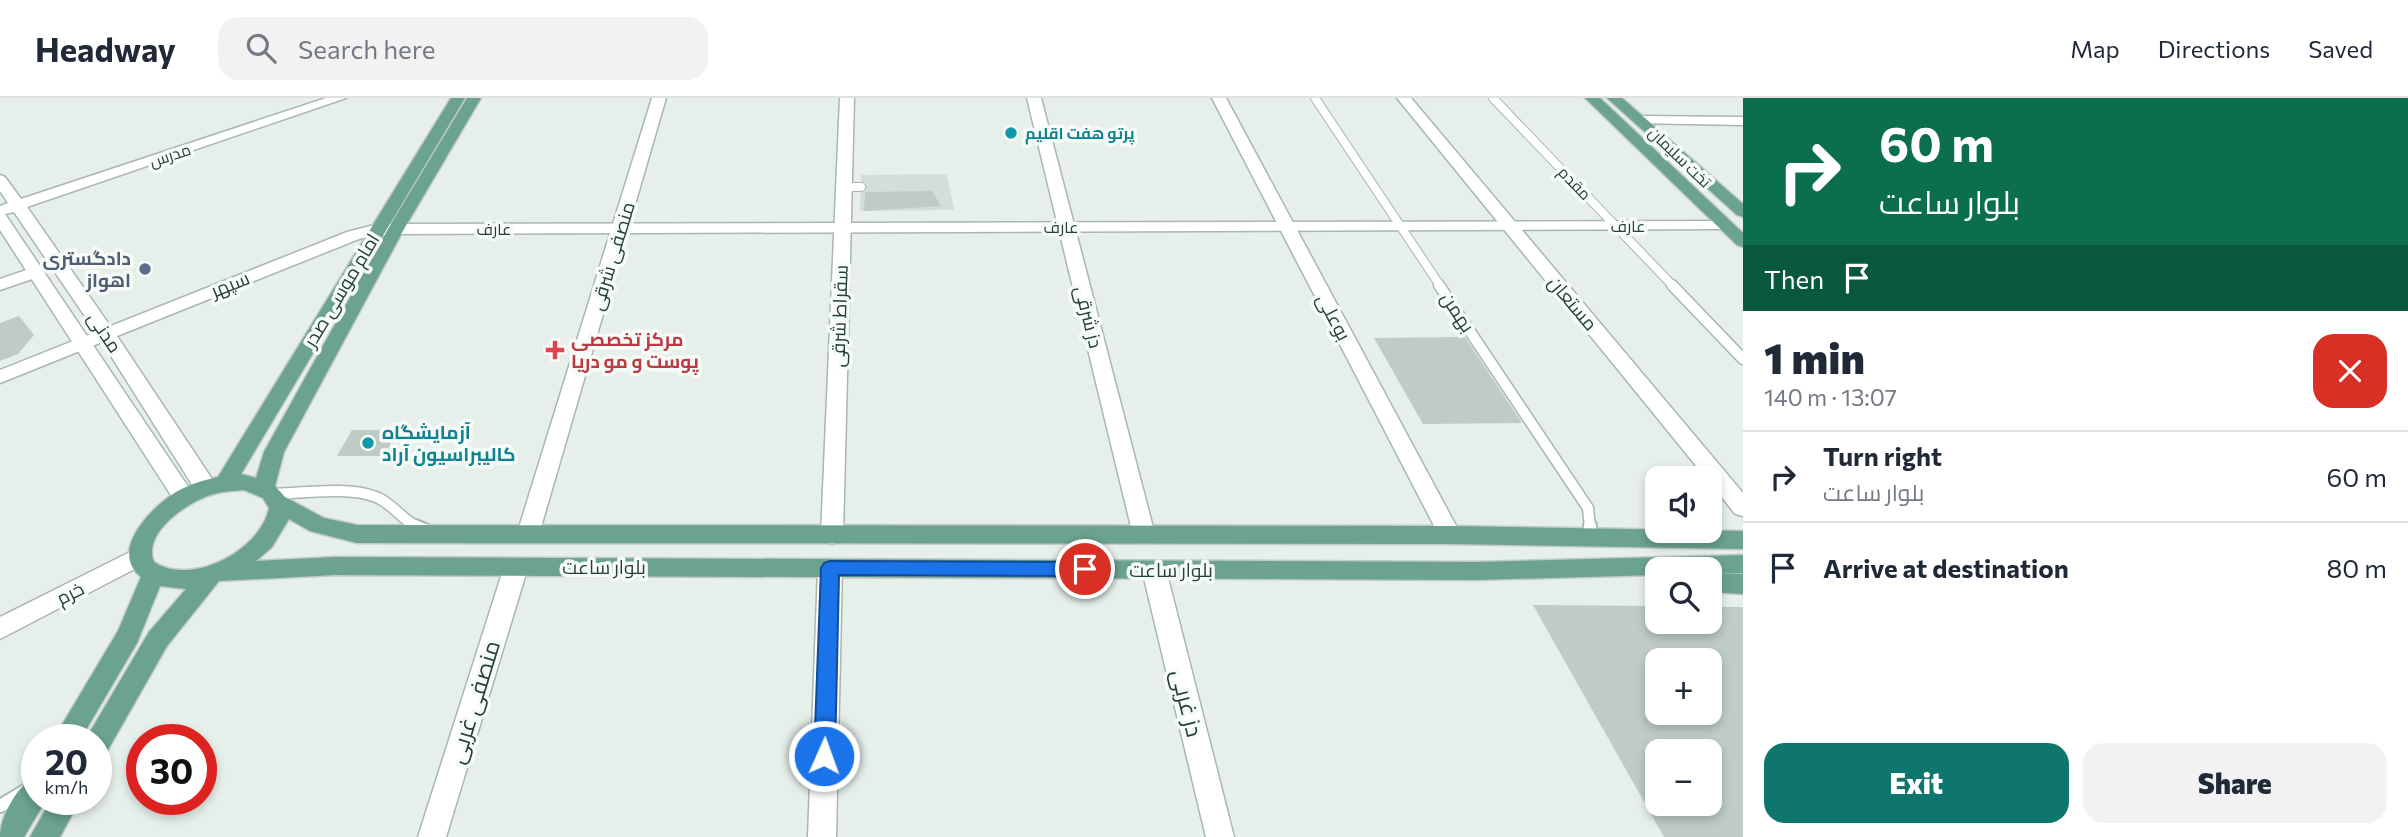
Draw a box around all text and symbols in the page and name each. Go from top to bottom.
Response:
search box [218,17,708,80]
text: Headway [35,28,176,69]
icon: search [242,29,280,67]
text: Search here [298,33,436,64]
text: Map [2070,34,2120,63]
text: Directions [2158,34,2270,63]
text: Saved [2308,34,2373,63]
text: 60 m [1879,112,1994,172]
street label: تخت سلیمان [1644,122,1716,193]
place label: پرتو هفت اقلیم [1025,123,1135,145]
marker: پرتو هفت اقلیم [1003,125,1019,141]
icon: right [1764,126,1855,217]
street label: مدرس [147,139,194,172]
street label: مقدم [1553,162,1596,205]
text: بلوار ساعت [1879,181,2020,221]
street label: منصفی شرقی [584,199,640,313]
street label: عارف [1611,216,1645,236]
street label: عارف [1044,217,1078,237]
street label: عارف [477,219,511,239]
street label: امام موسی صدر [297,229,386,353]
place label: دادگستری اهواز [43,246,131,293]
icon: arrive [1838,259,1876,297]
marker: دادگستری اهواز [137,261,153,277]
text: Then [1764,263,1824,294]
street label: سقراط شرقی [825,264,853,368]
street label: سپهر [206,265,253,303]
street label: مستعان [1543,271,1603,335]
street label: دز شرقی [1070,283,1108,351]
street label: بهمن [1436,287,1480,337]
street label: بوعلی [1312,289,1356,345]
street label: مدنی [83,307,127,357]
place label: مرکز تخصصی پوست و مو دریا [571,327,699,375]
text: 1 min [1764,331,1865,383]
button: close [2313,334,2387,408]
marker: مرکز تخصصی پوست و مو دریا [545,340,565,360]
text: 140 m · 13:07 [1764,383,1897,411]
place label: آزمایشگاه کالیبراسیون آراد [382,420,516,466]
marker: آزمایشگاه کالیبراسیون آراد [360,435,376,451]
text: Turn right [1823,440,1942,471]
icon: right [1764,458,1802,496]
text: 60 m [2327,461,2387,492]
map controls [1645,466,1722,816]
button: sound [1645,466,1722,543]
text: بلوار ساعت [1823,478,1924,506]
pin [1055,539,1115,599]
icon: arrive [1764,549,1802,587]
icon: arrive [1066,550,1104,588]
text: Arrive at destination [1823,552,2069,583]
text: 80 m [2327,552,2387,583]
street label: بلوار ساعت [562,555,646,579]
button: search [1645,557,1722,634]
street label: بلوار ساعت [1129,558,1213,582]
street label: خرم [52,576,89,612]
street label: منصفی غربی [441,637,506,767]
button: + [1645,648,1722,725]
street label: دز غربی [1165,666,1210,740]
position arrow [787,719,861,793]
speed limit sign: 30 [126,724,217,815]
text: 20 [45,739,88,782]
button: − [1645,739,1722,816]
button: Exit [1764,743,2069,823]
button: Share [2083,743,2387,823]
text: km/h [45,776,88,798]

